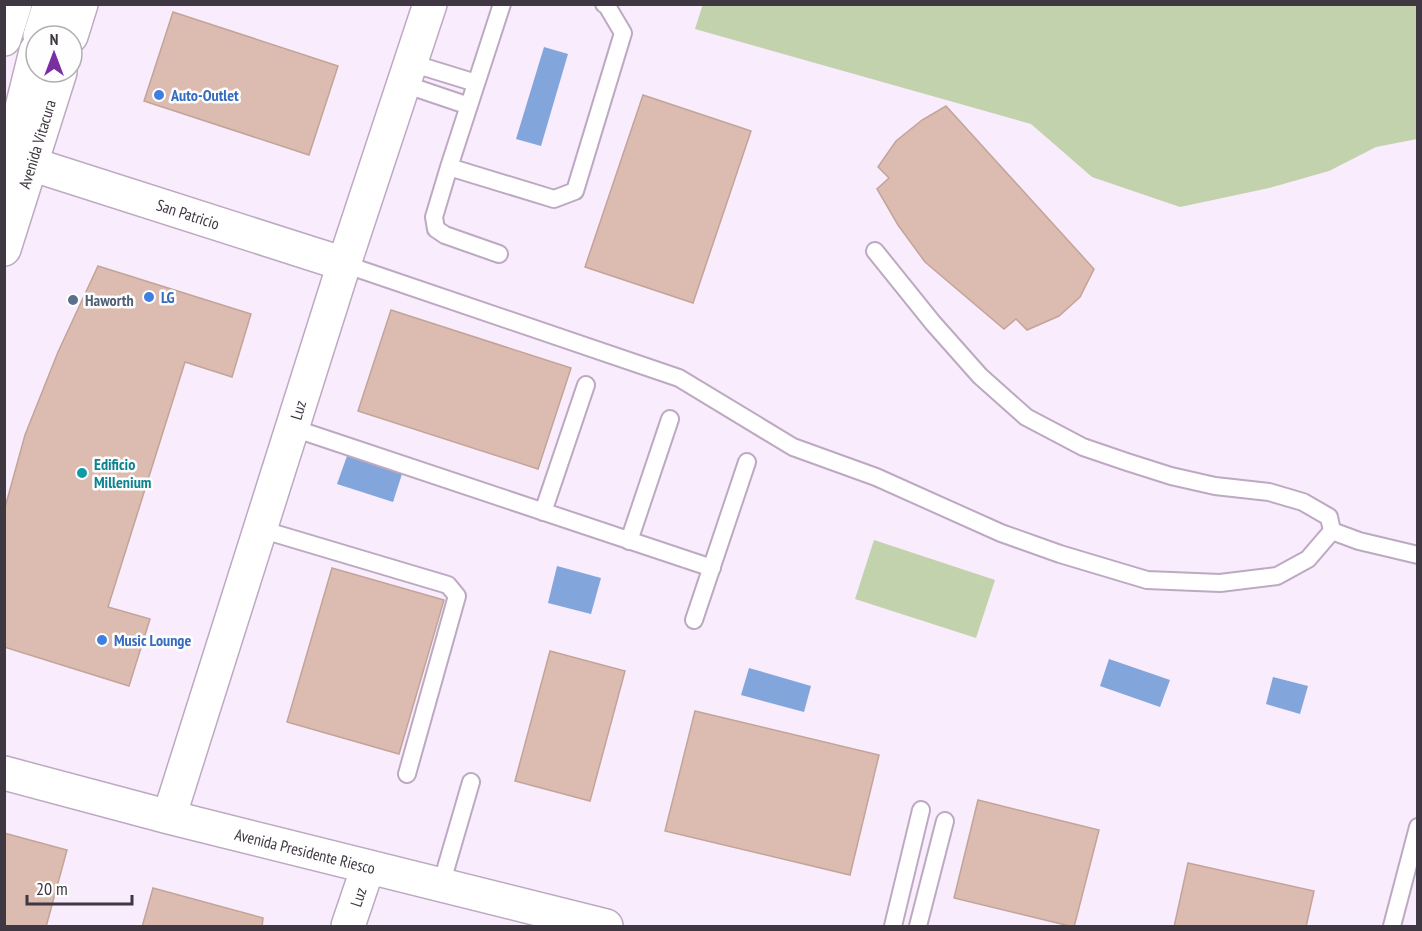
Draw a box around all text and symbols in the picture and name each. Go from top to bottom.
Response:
north arrow [24,24,84,84]
text: N [50,29,58,49]
place label: Auto-Outlet [170,85,239,105]
marker: Auto-Outlet [152,88,166,102]
street label: Avenida Vitacura [14,97,60,191]
street label: San Patricio [154,194,222,234]
place label: LG [161,287,175,307]
place label: Haworth [85,290,134,310]
marker: LG [142,290,156,304]
marker: Haworth [66,293,80,307]
street label: Luz [286,398,310,422]
place label: Edificio Millenium [94,454,151,492]
marker: Edificio Millenium [75,466,89,480]
place label: Music Lounge [114,630,191,650]
marker: Music Lounge [95,633,109,647]
street label: Avenida Presidente Riesco [233,824,377,878]
scale bar [27,868,132,906]
text: 20 m [36,877,68,900]
street label: Luz [346,885,371,909]

